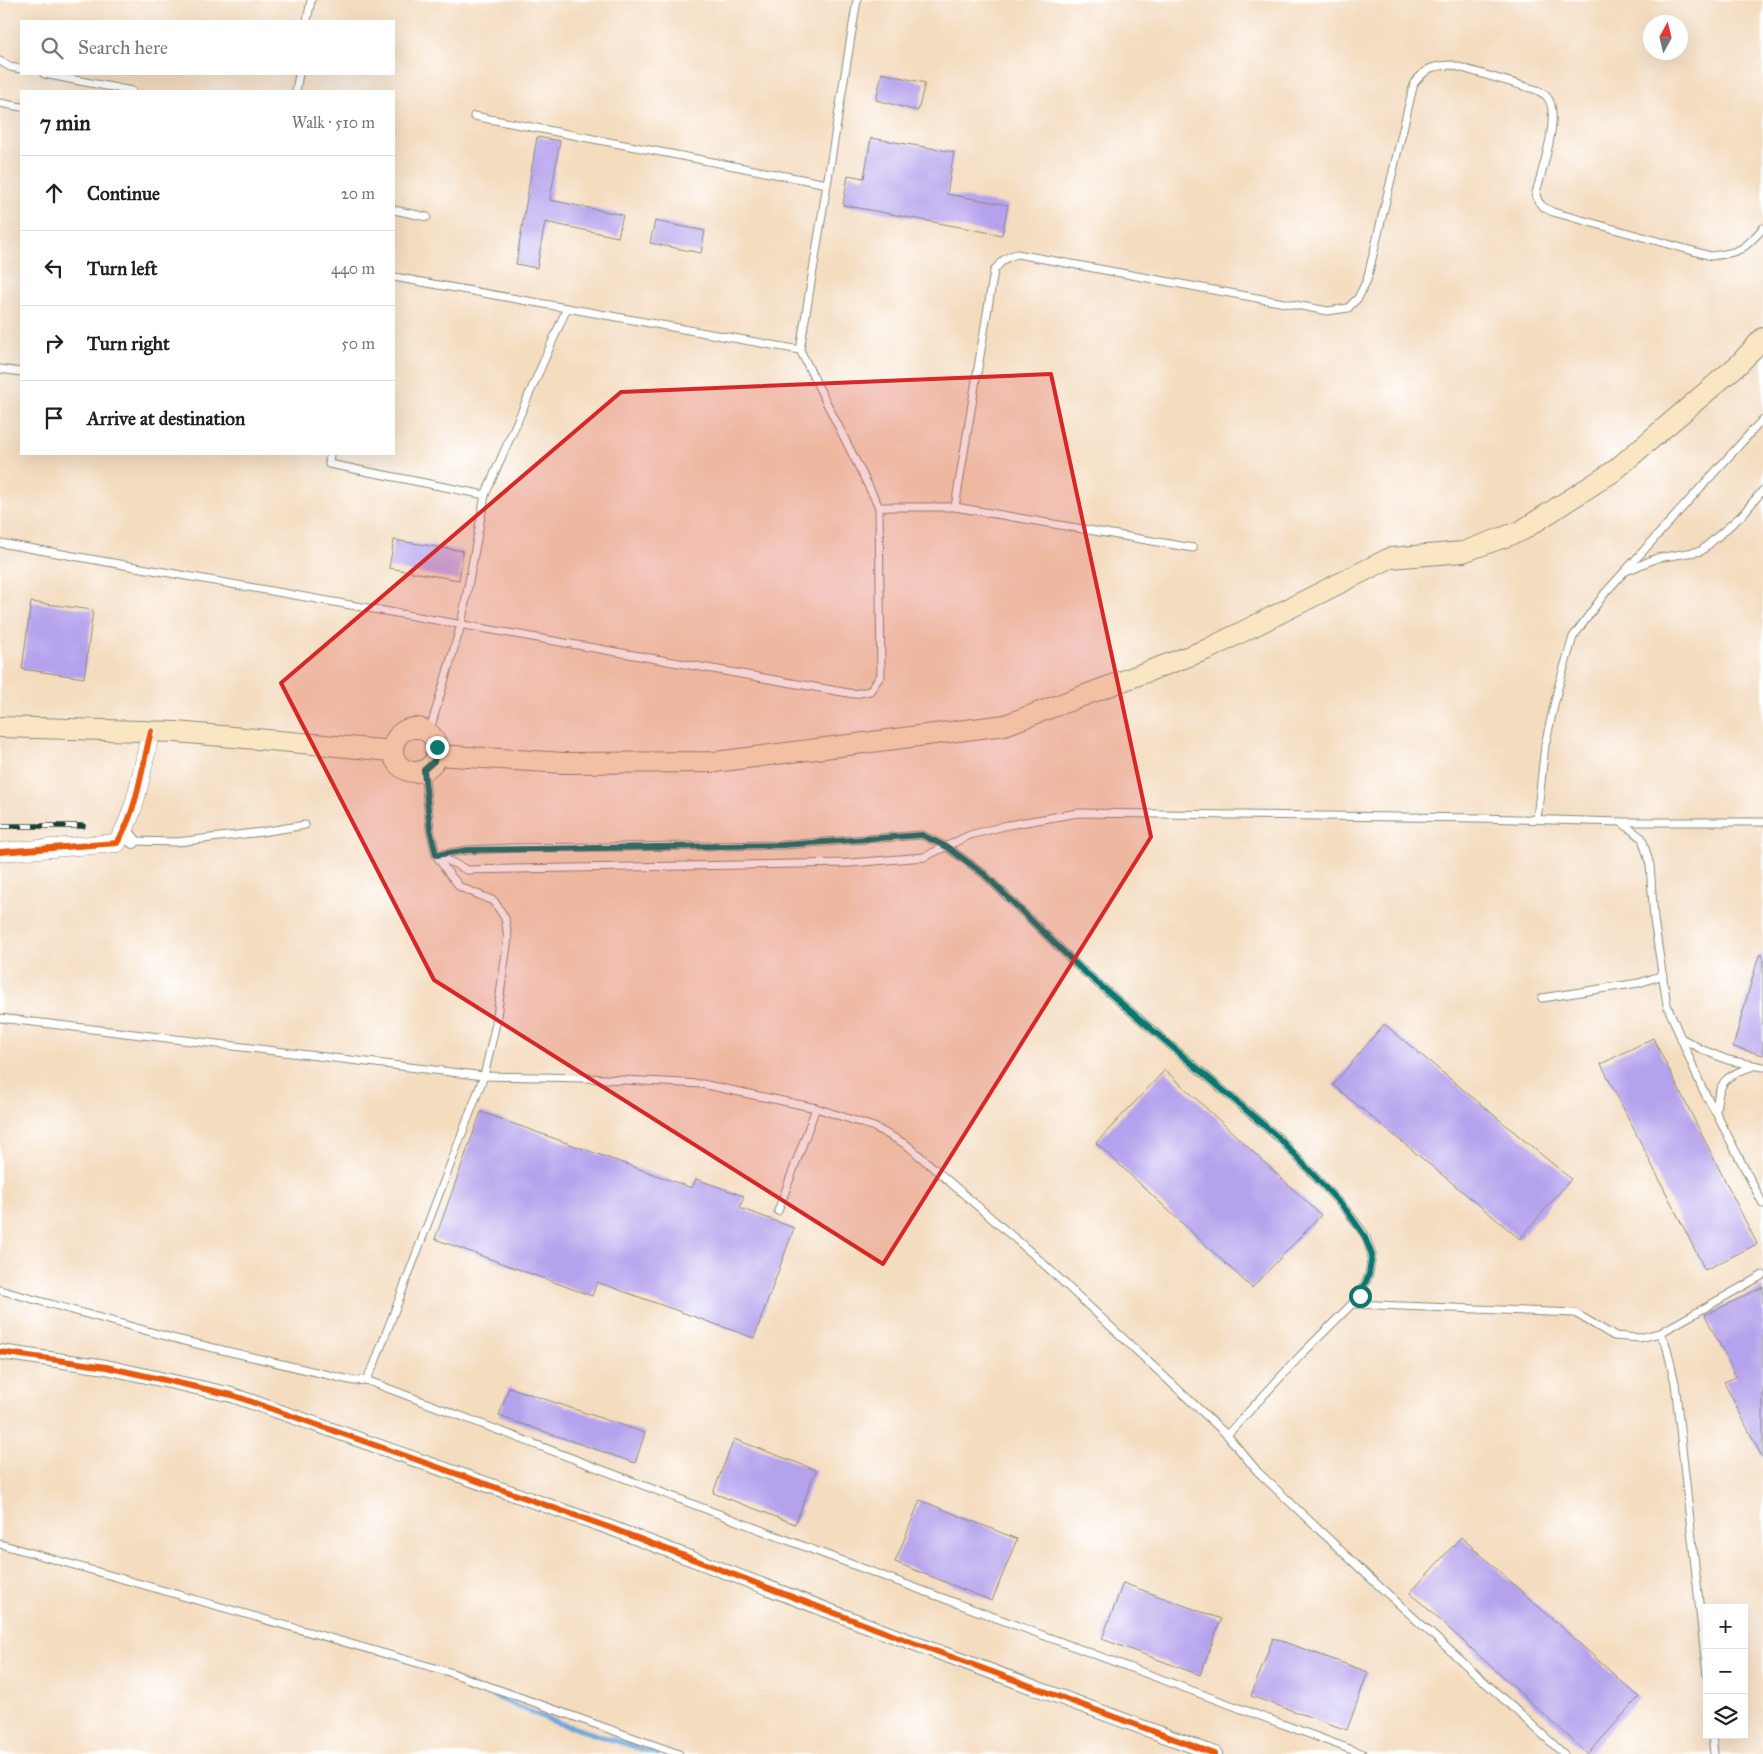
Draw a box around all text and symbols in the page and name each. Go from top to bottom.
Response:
north arrow [1643,15,1688,60]
search box [20,20,395,75]
icon: search [38,34,66,62]
text: Search here [78,36,168,59]
text: 7 min [40,110,91,136]
text: Walk · 510 m [292,113,375,132]
icon: ahead [40,179,68,207]
text: Continue [87,182,160,205]
text: 20 m [341,184,375,203]
icon: left [40,254,68,282]
text: Turn left [87,257,157,280]
text: 440 m [331,259,375,278]
icon: right [40,329,68,357]
text: Turn right [87,332,170,355]
text: 50 m [341,334,375,353]
icon: arrive [40,404,68,432]
text: Arrive at destination [87,407,245,430]
route end [426,736,449,759]
route start [1349,1285,1372,1308]
map controls [1703,1604,1748,1739]
button: + [1703,1604,1748,1649]
button: − [1703,1649,1748,1694]
button: layers [1703,1694,1748,1739]

